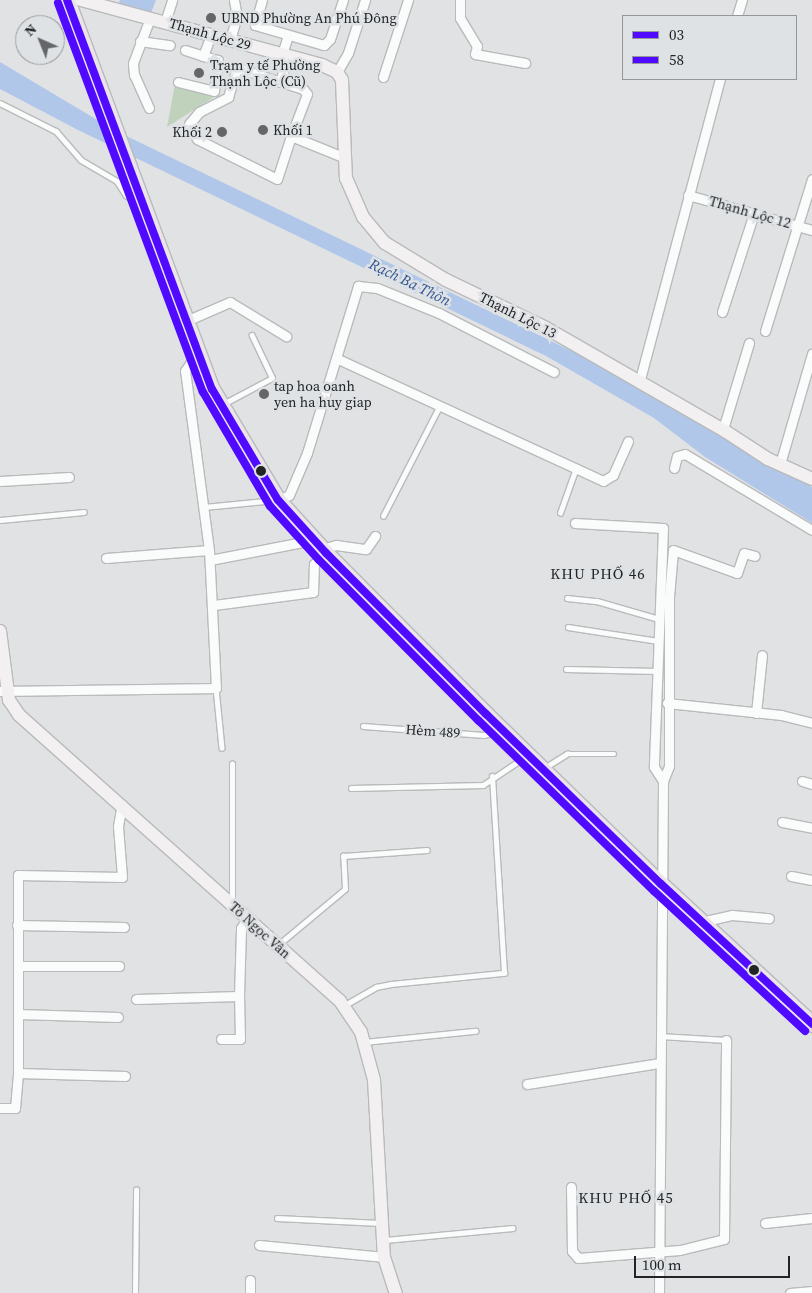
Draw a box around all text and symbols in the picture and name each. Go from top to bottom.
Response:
place label: UBND Phường An Phú Đông [221,10,397,26]
marker: UBND Phường An Phú Đông [205,12,217,24]
street label: Thạnh Lộc 29 [167,14,253,54]
north arrow [15,15,65,65]
legend [622,15,797,80]
text: N [20,19,41,41]
text: 03 [669,24,684,45]
text: 58 [669,49,684,70]
place label: Trạm y tế Phường Thạnh Lộc (Cũ) [210,57,320,90]
marker: Trạm y tế Phường Thạnh Lộc (Cũ) [192,66,206,80]
place label: Khối 1 [273,122,313,138]
place label: Khối 2 [172,124,212,140]
marker: Khối 1 [257,124,269,136]
marker: Khối 2 [216,126,228,138]
street label: Thạnh Lộc 12 [707,192,793,232]
water label: Rạch Ba Thôn [366,255,454,309]
street label: Thạnh Lộc 13 [477,288,559,342]
place label: tap hoa oanh yen ha huy giap [274,378,372,411]
marker: tap hoa oanh yen ha huy giap [258,388,270,400]
unlabelled marker [256,466,266,476]
district label: KHU PHỐ 46 [549,565,647,583]
street label: Hèm 489 [405,721,461,741]
street label: Tô Ngọc Vân [226,898,294,962]
unlabelled marker [749,965,759,975]
district label: KHU PHỐ 45 [577,1189,675,1207]
scale bar [637,1246,793,1278]
text: 100 m [642,1254,682,1275]

